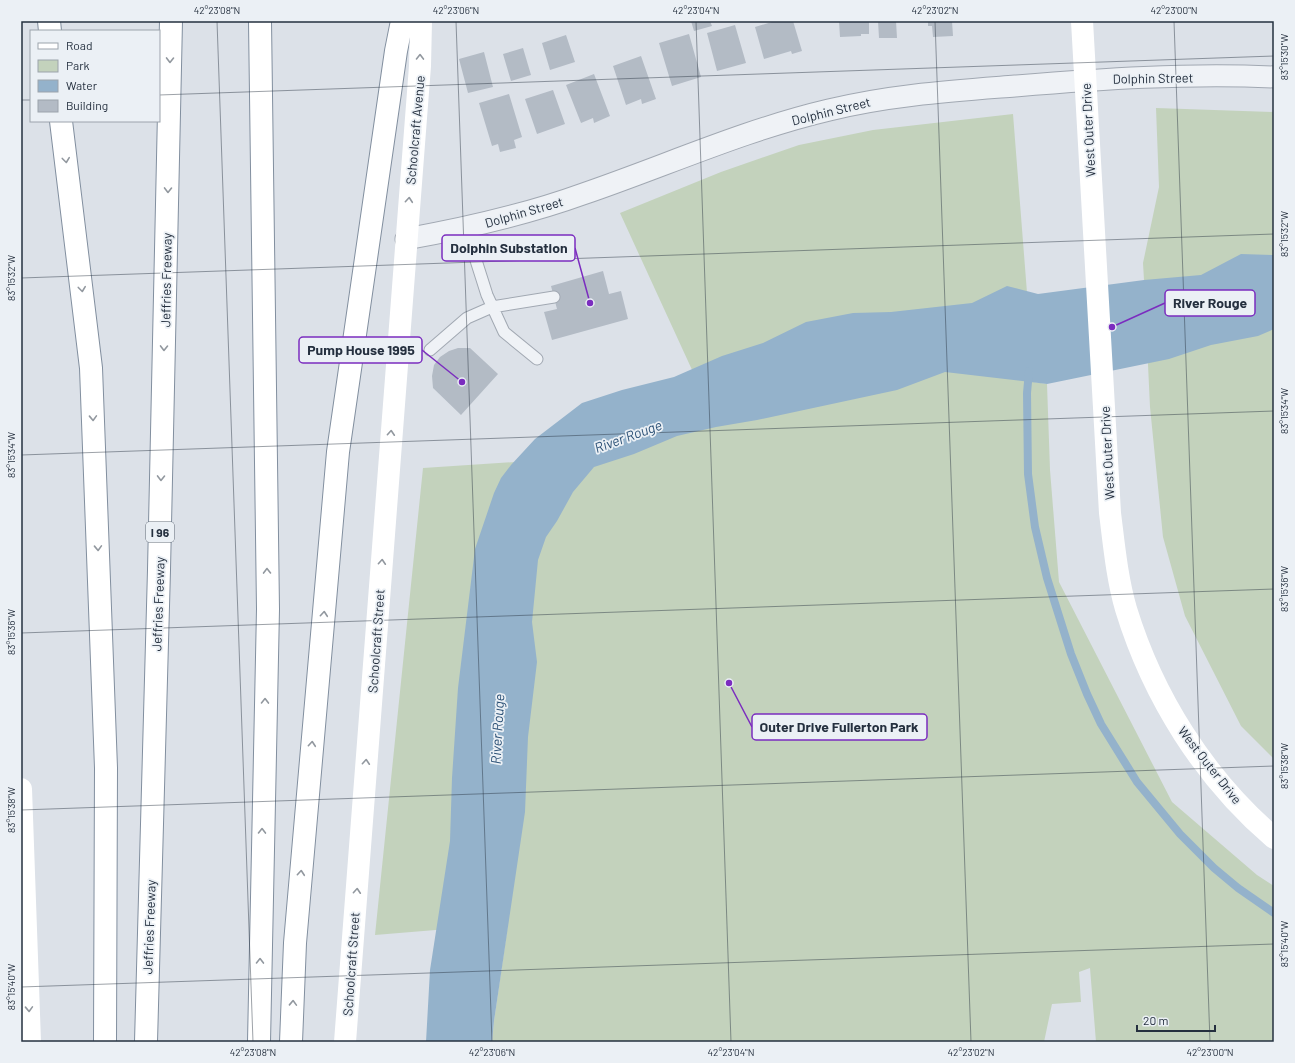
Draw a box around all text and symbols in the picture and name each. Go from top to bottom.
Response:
text: 42°23'08"N [194,4,240,16]
text: 42°23'06"N [433,4,479,16]
text: 42°23'04"N [673,4,719,16]
text: 42°23'02"N [912,4,958,16]
text: 42°23'00"N [1150,4,1198,16]
legend [30,30,160,122]
text: 83°15'30"W [1278,34,1290,80]
text: Road [66,38,93,52]
one-way arrow [416,54,424,60]
one-way arrow [166,57,175,63]
text: Park [66,58,90,72]
street label: Dolphin Street [1113,69,1193,87]
street label: Schoolcraft Avenue [402,75,428,185]
text: Water [66,78,98,92]
street label: West Outer Drive [1078,83,1098,177]
street label: Dolphin Street [790,93,872,129]
text: Building [66,98,108,112]
one-way arrow [61,157,70,163]
one-way arrow [163,187,172,193]
street label: Dolphin Street [483,193,565,231]
one-way arrow [404,197,413,203]
text: 83°15'32"W [1278,211,1290,257]
street label: Jeffries Freeway [157,233,175,327]
callout: Dolphin Substation [442,235,575,261]
text: Dolphin Substation [450,239,568,256]
text: 83°15'32"W [5,255,17,301]
one-way arrow [77,286,86,292]
callout: River Rouge [1165,290,1255,316]
text: River Rouge [1173,294,1247,311]
callout: Pump House 1995 [299,337,422,363]
text: Pump House 1995 [307,341,415,358]
one-way arrow [160,345,168,351]
text: 83°15'34"W [1278,388,1290,434]
street label: West Outer Drive [1097,406,1117,500]
one-way arrow [89,415,97,421]
water label: River Rouge [592,416,664,456]
one-way arrow [387,430,396,436]
text: 83°15'34"W [5,432,17,478]
one-way arrow [157,475,166,481]
road number: I 96 [146,522,174,542]
one-way arrow [94,545,102,551]
street label: Jeffries Freeway [148,556,168,652]
one-way arrow [377,559,386,565]
text: 83°15'36"W [1278,566,1290,612]
one-way arrow [263,568,271,574]
street label: Schoolcraft Street [364,589,388,693]
text: 83°15'36"W [5,609,17,655]
one-way arrow [319,611,328,617]
water label: River Rouge [487,693,507,765]
one-way arrow [261,698,269,704]
callout: Outer Drive Fullerton Park [752,714,927,740]
text: Outer Drive Fullerton Park [759,718,919,735]
street label: West Outer Drive [1175,723,1245,807]
one-way arrow [308,741,317,747]
text: 83°15'38"W [1278,743,1290,789]
one-way arrow [362,759,371,765]
text: 83°15'38"W [5,787,17,833]
one-way arrow [258,828,266,834]
one-way arrow [297,870,306,876]
street label: Jeffries Freeway [139,879,159,975]
one-way arrow [352,888,361,894]
street label: Schoolcraft Street [339,912,363,1016]
text: 83°15'40"W [1278,920,1290,967]
one-way arrow [256,958,264,964]
text: 83°15'40"W [5,963,17,1010]
one-way arrow [289,1000,297,1006]
one-way arrow [24,1006,33,1012]
scale bar [1137,1007,1215,1033]
text: 20 m [1143,1013,1169,1027]
text: 42°23'08"N [230,1046,276,1058]
text: 42°23'06"N [469,1046,515,1058]
text: 42°23'04"N [708,1046,754,1058]
text: 42°23'02"N [948,1046,994,1058]
text: 42°23'00"N [1186,1046,1234,1058]

